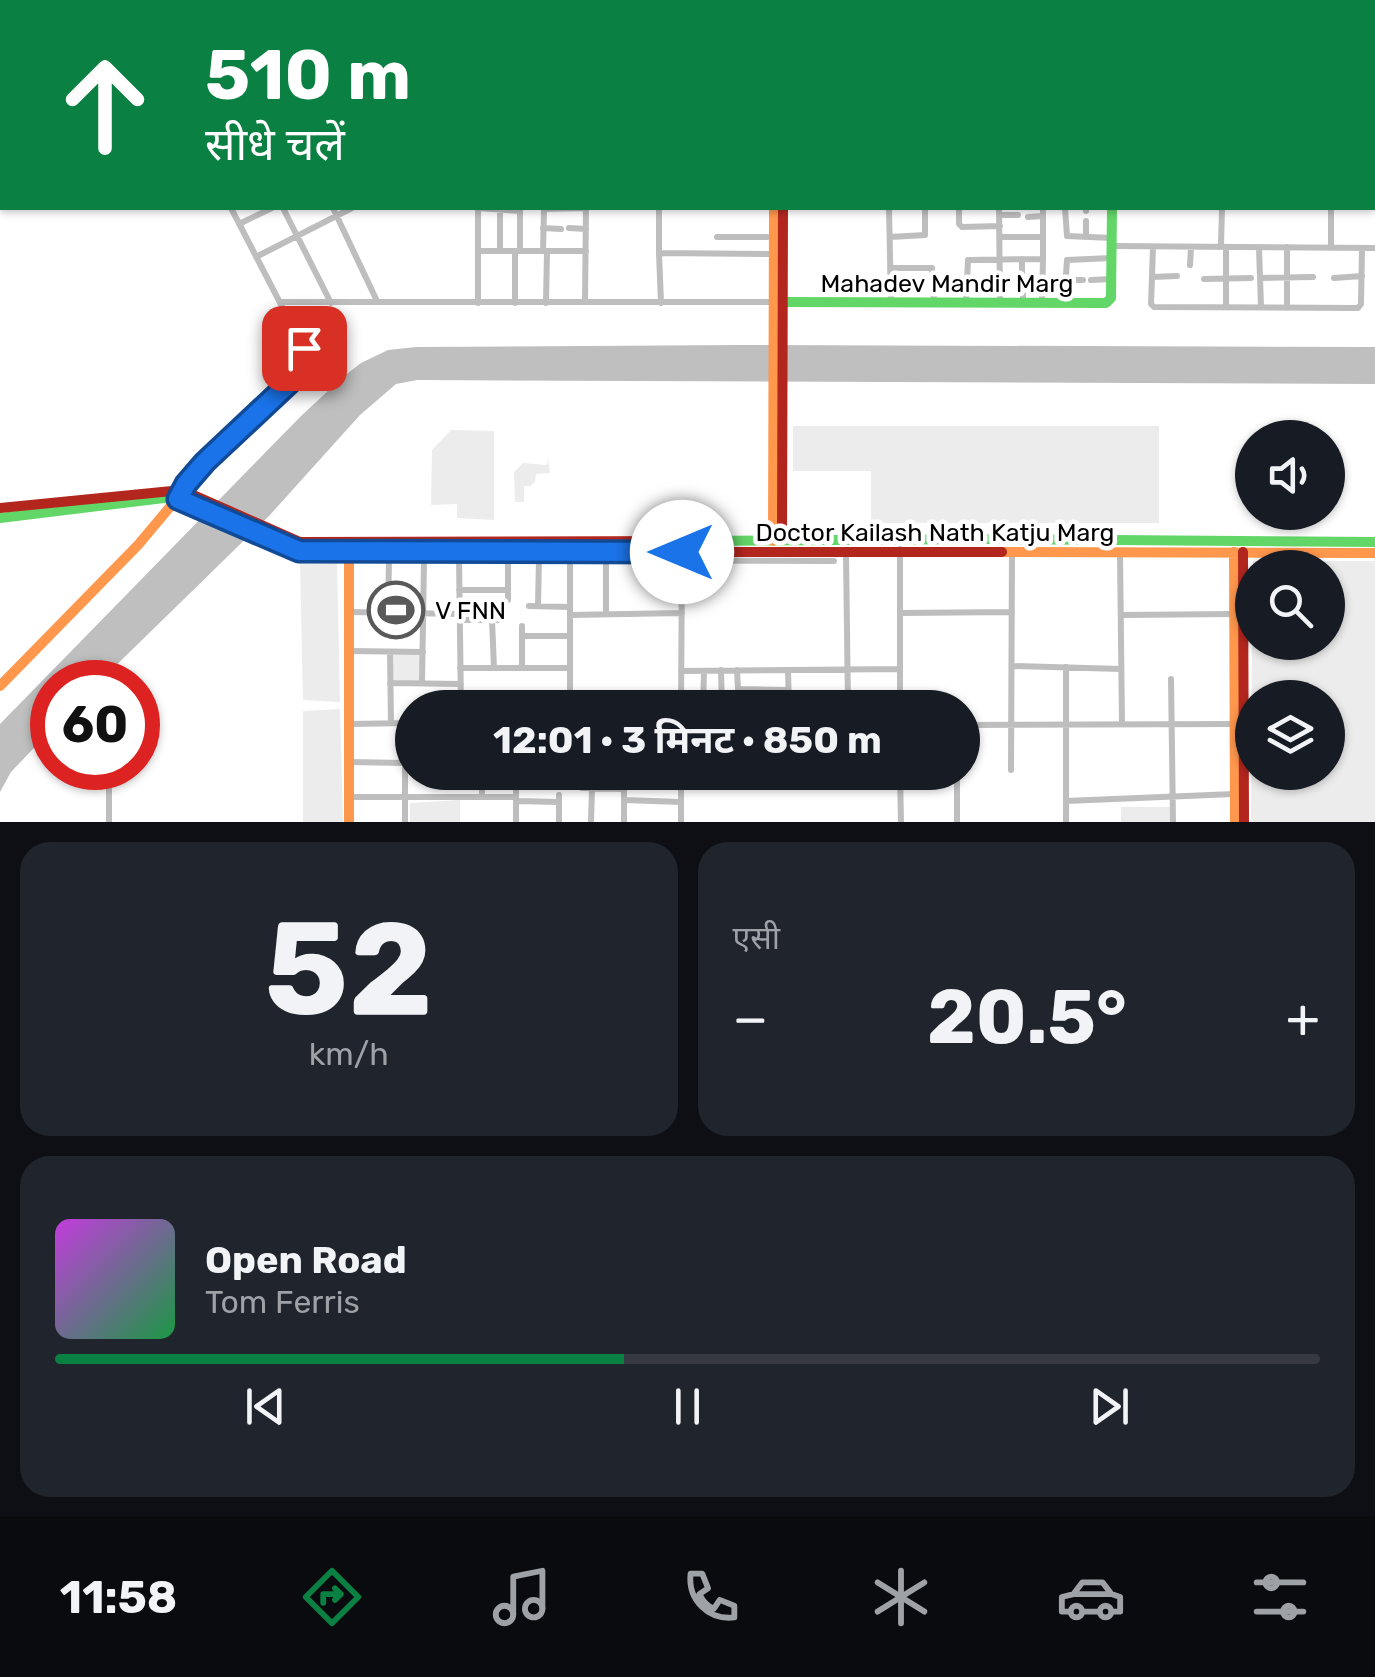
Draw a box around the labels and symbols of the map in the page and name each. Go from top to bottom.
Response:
street label: Mahadev Mandir Marg [820,269,1074,298]
pin [262,306,347,391]
position arrow [630,500,734,604]
street label: Doctor Kailash Nath Katju Marg [755,518,1115,547]
sports icon: V FNN [366,580,426,640]
place label: V FNN [435,596,506,625]
speed limit sign: 60 [30,660,160,790]

